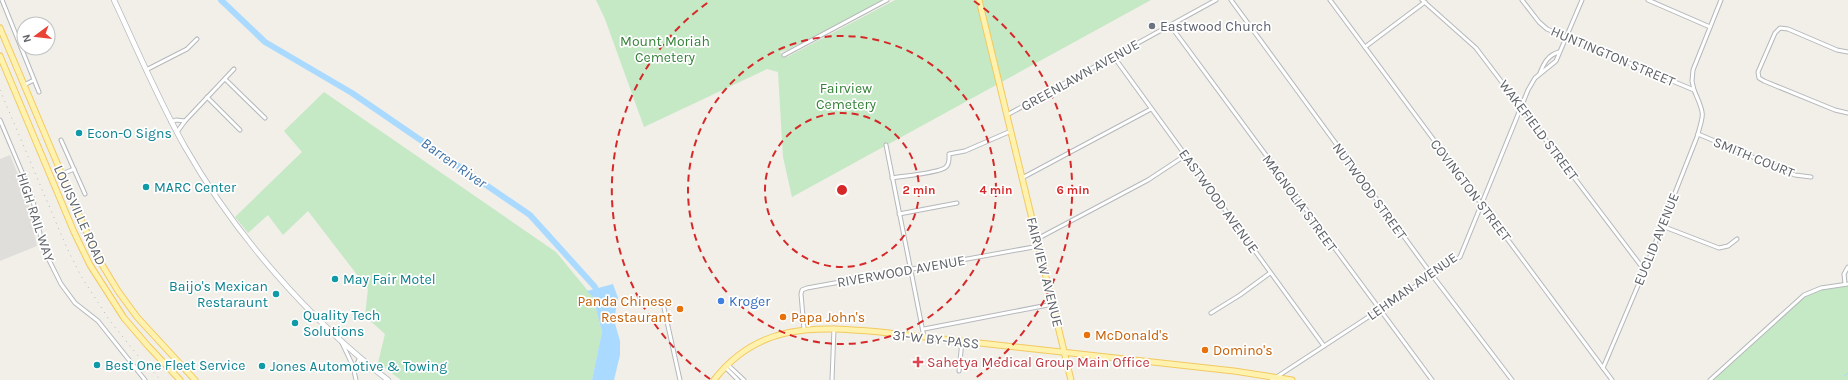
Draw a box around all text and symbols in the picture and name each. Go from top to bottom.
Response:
north arrow [16,16,56,56]
place label: Eastwood Church [1160,18,1272,35]
marker: Eastwood Church [1147,21,1157,31]
street label: HUNTINGTON STREET [1548,23,1677,90]
text: N [20,33,34,44]
park label: Mount Moriah Cemetery [620,33,710,66]
street label: GREENLAWN AVENUE [1018,36,1142,115]
street label: WAKEFIELD STREET [1495,77,1582,184]
park label: Fairview Cemetery [816,80,877,113]
place label: Econ-O Signs [87,125,172,142]
marker: Econ-O Signs [74,128,84,138]
street label: SMITH COURT [1711,133,1797,182]
water label: Barren River [418,134,491,193]
street label: COVINGTON STREET [1427,136,1515,245]
street label: NUTWOOD STREET [1329,140,1410,243]
street label: EASTWOOD AVENUE [1175,146,1262,257]
street label: MAGNOLIA STREET [1259,151,1341,255]
street label: LOUISVILLE ROAD [50,162,109,268]
street label: HIGH RAIL WAY [13,170,58,264]
place label: MARC Center [154,179,237,196]
marker: MARC Center [141,182,151,192]
centre of rings [835,183,849,197]
text: 2 min [902,183,936,197]
text: 4 min [980,183,1012,197]
text: 6 min [1056,183,1090,197]
street label: EUCLID AVENUE [1630,190,1683,288]
street label: FAIRVIEW AVENUE [1023,215,1066,329]
street label: LEHMAN AVENUE [1364,249,1461,324]
street label: RIVERWOOD AVENUE [836,252,967,291]
place label: May Fair Motel [343,271,436,288]
marker: May Fair Motel [330,274,340,284]
place label: Baijo's Mexican Restaraunt [169,278,268,311]
marker: Baijo's Mexican Restaraunt [271,289,281,299]
place label: Panda Chinese Restaurant [577,293,672,326]
place label: Kroger [729,293,771,310]
marker: Kroger [716,296,726,306]
marker: Panda Chinese Restaurant [675,304,685,314]
place label: Quality Tech Solutions [303,307,380,340]
place label: Papa John's [791,309,865,326]
marker: Papa John's [778,312,788,322]
marker: Quality Tech Solutions [290,318,300,328]
street label: 31-W BY-PASS [892,326,980,352]
place label: McDonald's [1095,327,1169,344]
marker: McDonald's [1082,330,1092,340]
place label: Domino's [1213,342,1273,359]
marker: Domino's [1200,345,1210,355]
place label: Sahetya Medical Group Main Office [927,354,1150,371]
marker: Sahetya Medical Group Main Office [912,356,924,368]
place label: Best One Fleet Service [105,357,245,374]
place label: Jones Automotive & Towing [270,358,447,375]
marker: Best One Fleet Service [92,360,102,370]
marker: Jones Automotive & Towing [257,361,267,371]

